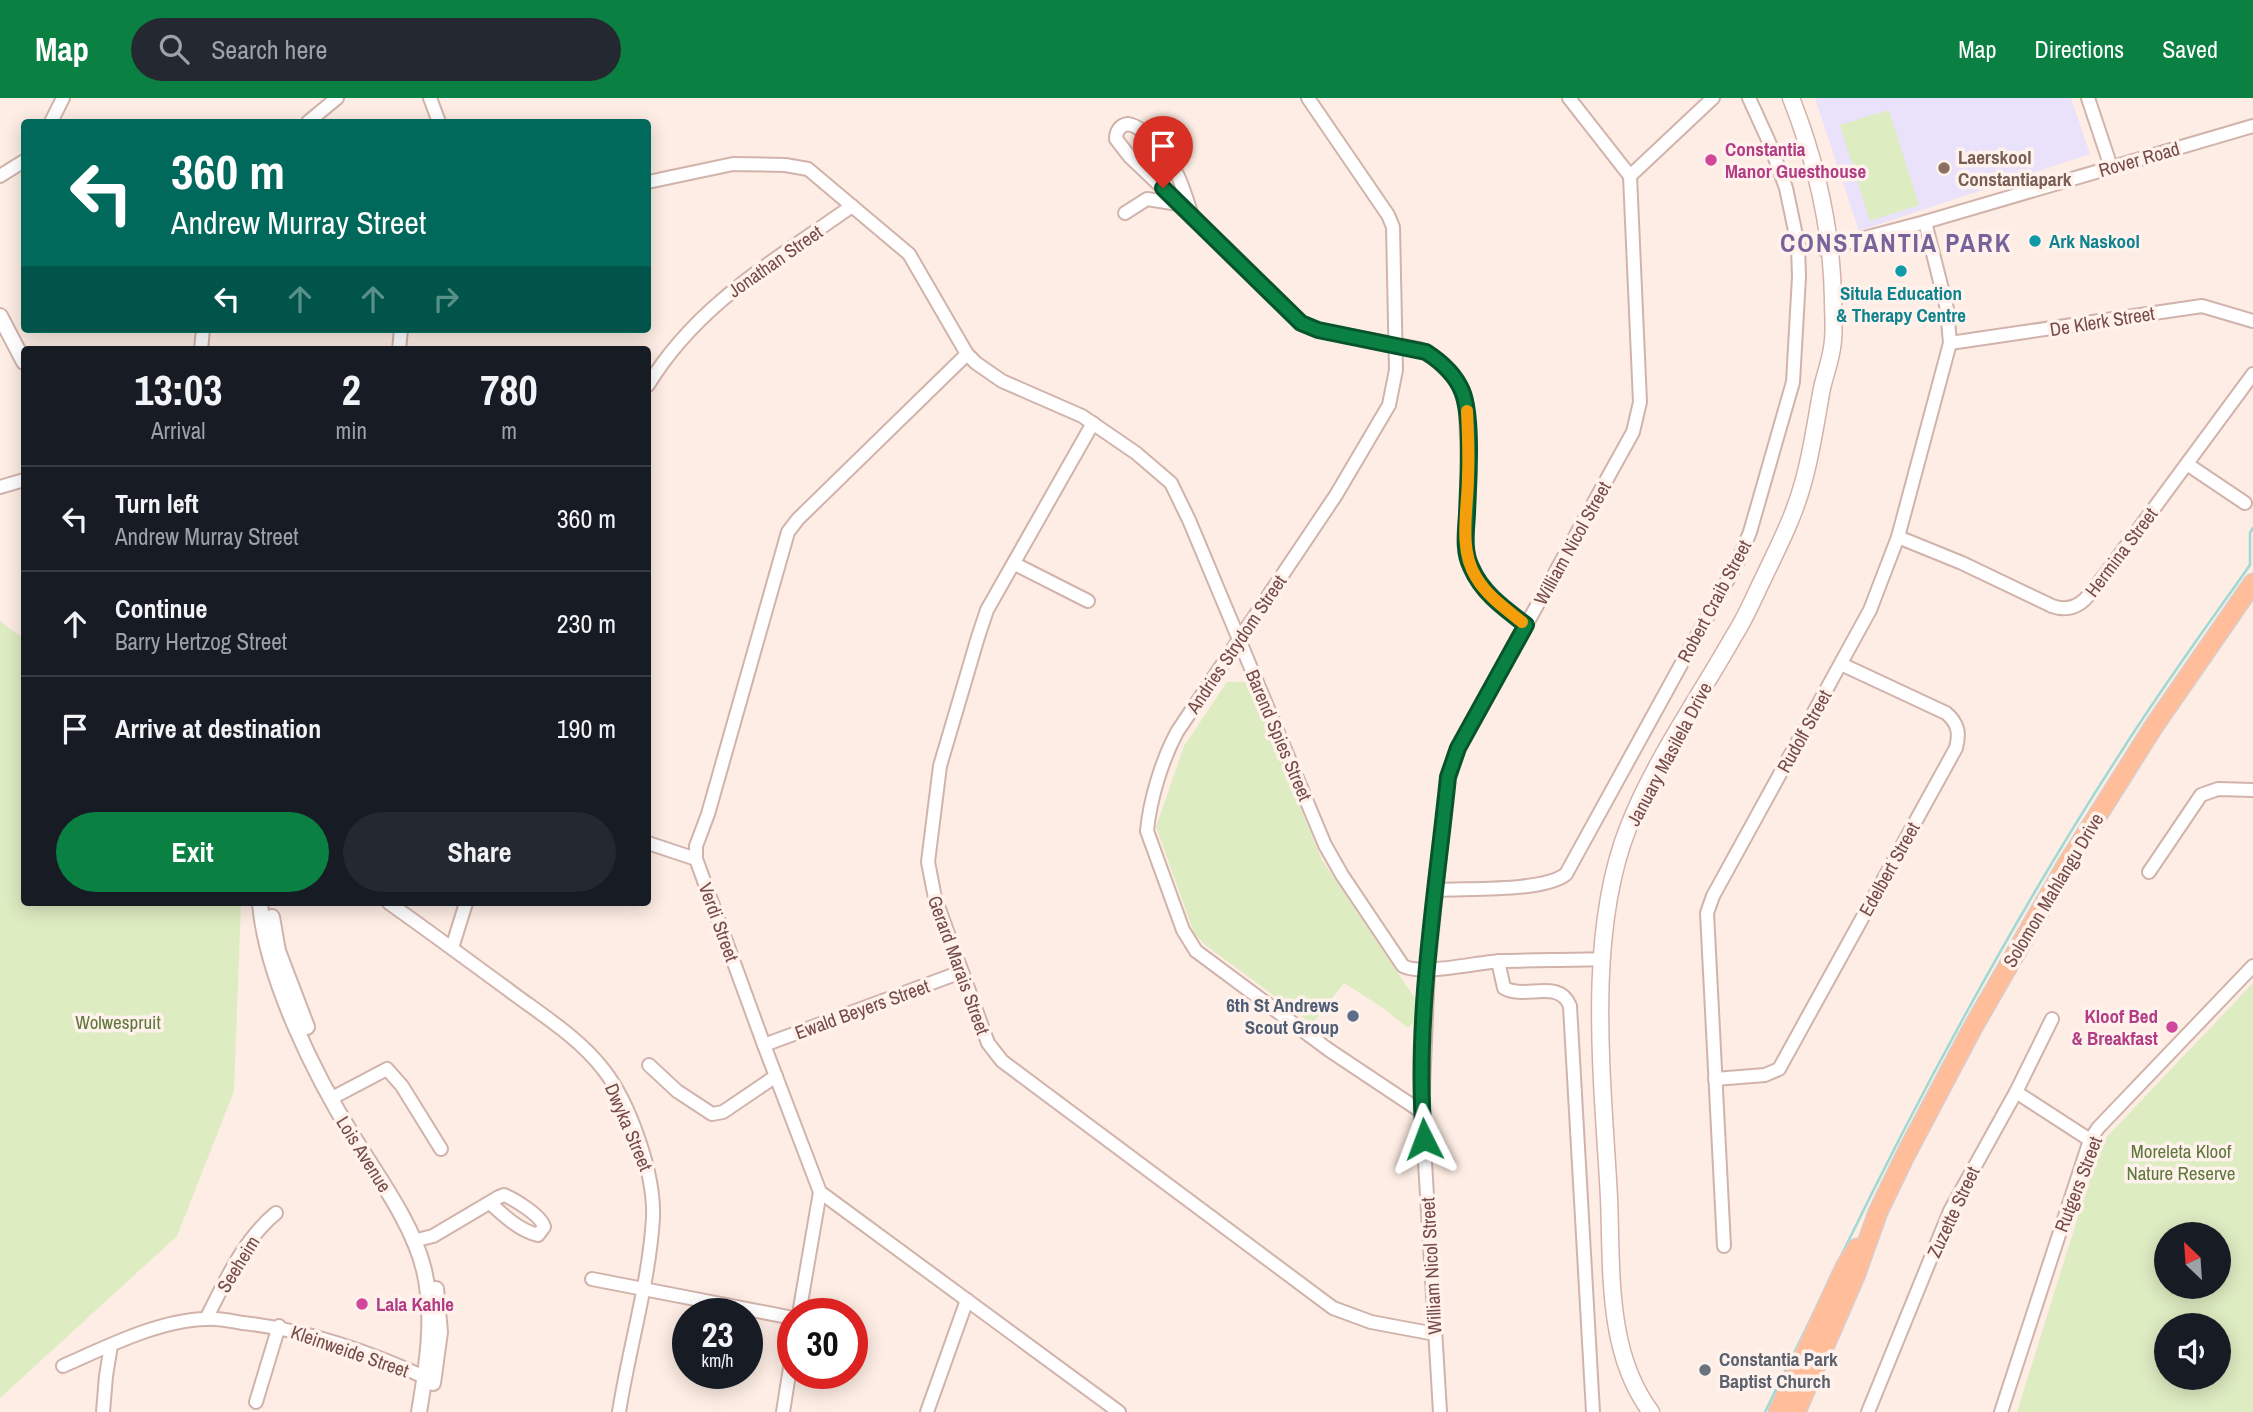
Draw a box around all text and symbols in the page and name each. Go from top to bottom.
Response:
search box [131,18,621,81]
text: Map [35,27,89,71]
icon: search [155,30,193,68]
text: Search here [211,32,327,67]
text: Map [1958,33,1996,65]
text: Directions [2034,33,2124,65]
text: Saved [2162,33,2218,65]
pin [1133,116,1193,188]
icon: arrive [1144,127,1182,165]
street label: Rover Road [2095,135,2183,183]
place label: Constantia Manor Guesthouse [1725,136,1866,184]
text: 360 m [171,138,285,204]
place label: Laerskool Constantiapark [1958,144,2072,192]
icon: left [56,147,147,238]
marker: Constantia Manor Guesthouse [1703,152,1719,168]
marker: Laerskool Constantiapark [1936,160,1952,176]
text: Andrew Murray Street [171,201,426,244]
street label: Jonathan Street [722,218,828,303]
district label: CONSTANTIA PARK [1780,225,2012,260]
place label: Ark Naskool [2049,228,2140,254]
marker: Ark Naskool [2027,233,2043,249]
marker: Situla Education & Therapy Centre [1893,263,1909,279]
icon: left [208,280,246,318]
icon: ahead [281,280,319,318]
icon: ahead [354,280,392,318]
icon: right [427,280,465,318]
place label: Situla Education & Therapy Centre [1836,280,1966,328]
street label: De Klerk Street [2048,300,2157,342]
text: 13:03 [134,362,222,418]
text: 2 [342,362,361,418]
text: 780 [480,362,538,418]
text: Arrival [151,415,206,446]
text: min [336,415,367,446]
text: m [501,415,517,446]
street label: William Nicol Street [1527,476,1617,610]
text: Turn left [115,486,199,521]
icon: left [56,500,94,538]
text: 360 m [557,501,616,536]
street label: Hermina Street [2079,501,2164,602]
text: Andrew Murray Street [115,521,298,552]
street label: Robert Craib Street [1671,535,1758,667]
street label: Andries Strydom Street [1179,569,1292,719]
text: Continue [115,591,207,626]
icon: ahead [56,605,94,643]
text: 230 m [557,606,616,641]
text: Barry Hertzog Street [115,626,287,657]
street label: Barend Spies Street [1240,665,1319,805]
street label: January Masilela Drive [1620,678,1718,830]
street label: Rudolf Street [1771,684,1838,777]
icon: arrive [56,710,94,748]
text: Arrive at destination [115,711,321,746]
text: 190 m [557,711,616,746]
street label: Solomon Mahlangu Drive [1997,808,2109,972]
button: Exit [56,812,329,892]
button: Share [343,812,616,892]
street label: Edelbert Street [1852,817,1926,921]
street label: Verdi Street [693,879,746,966]
street label: Gerard Marais Street [922,892,996,1039]
street label: Ewald Beyers Street [791,972,933,1045]
place label: 6th St Andrews Scout Group [1226,992,1339,1040]
place label: Kloof Bed & Breakfast [2071,1003,2158,1051]
marker: 6th St Andrews Scout Group [1345,1008,1361,1024]
park label: Wolwespruit [75,1009,161,1035]
marker: Kloof Bed & Breakfast [2164,1019,2180,1035]
street label: Dwyka Street [599,1079,659,1175]
position arrow [1387,1102,1461,1176]
street label: Lois Avenue [330,1111,398,1197]
street label: Rutgers Street [2048,1132,2108,1236]
park label: Moreleta Kloof Nature Reserve [2126,1138,2236,1186]
street label: Zuzette Street [1921,1162,1986,1262]
street label: William Nicol Street [1414,1196,1448,1335]
north arrow [2154,1222,2231,1298]
map controls [2154,1222,2231,1390]
street label: Seeheim [210,1231,266,1297]
place label: Lala Kahle [376,1291,454,1317]
marker: Lala Kahle [354,1296,370,1312]
speed limit sign: 30 [777,1298,868,1389]
text: 23 [702,1311,733,1358]
button: sound [2154,1313,2231,1390]
street label: Kleinweide Street [288,1319,413,1384]
place label: Constantia Park Baptist Church [1719,1346,1838,1394]
text: km/h [702,1348,734,1373]
marker: Constantia Park Baptist Church [1697,1362,1713,1378]

